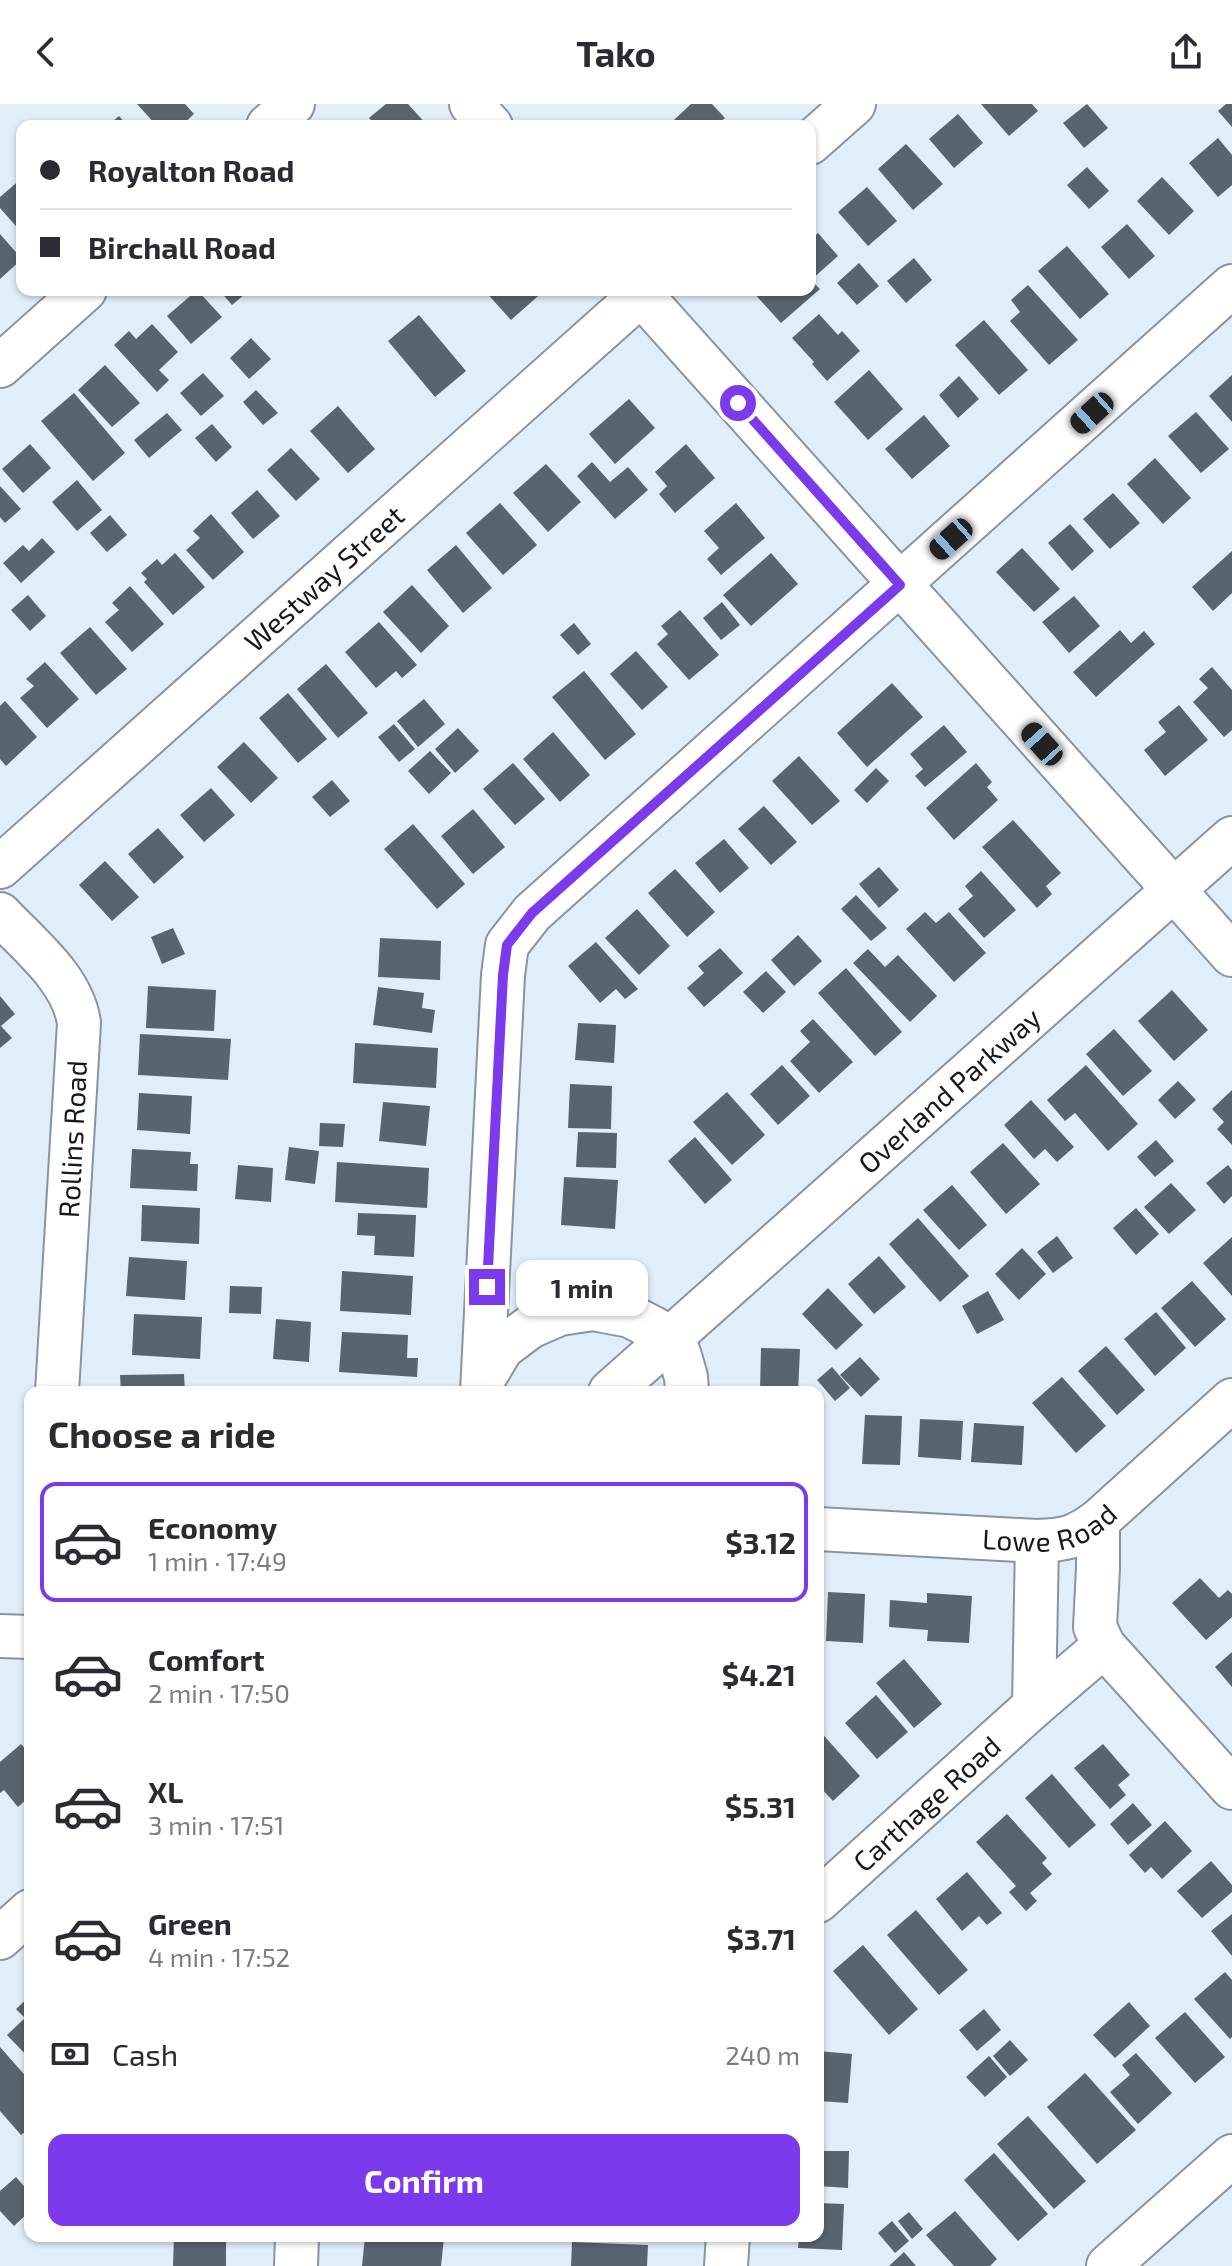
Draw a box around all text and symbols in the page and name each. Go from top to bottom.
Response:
icon: back [24,30,68,74]
icon: share [1164,30,1208,74]
text: Tako [576,31,656,74]
text: Royalton Road [88,152,294,188]
text: Birchall Road [88,229,276,265]
route start [720,385,756,421]
car [1066,388,1118,438]
street label: Westway Street [237,498,411,658]
car [925,514,977,564]
car [1017,718,1067,770]
street label: Overland Parkway [851,1000,1047,1180]
street label: Rollins Road [51,1059,93,1219]
callout: 1 min [515,1259,647,1315]
route end [469,1269,505,1305]
text: 1 min [551,1272,613,1303]
text: Choose a ride [48,1412,276,1455]
street label: Lowe Road [981,1496,1123,1558]
icon: car [52,1506,124,1578]
text: Economy [148,1509,277,1545]
text: $3.12 [725,1524,796,1560]
text: 1 min · 17:49 [148,1545,287,1576]
icon: car [52,1638,124,1710]
text: Comfort [148,1641,265,1677]
text: $4.21 [722,1656,796,1692]
text: 2 min · 17:50 [148,1677,290,1708]
street label: Carthage Road [846,1728,1007,1878]
icon: car [52,1770,124,1842]
text: XL [148,1773,183,1809]
text: $5.31 [725,1788,796,1824]
text: 3 min · 17:51 [148,1809,284,1840]
icon: car [52,1902,124,1974]
text: Green [148,1905,232,1941]
text: $3.71 [726,1920,796,1956]
text: 4 min · 17:52 [148,1941,290,1972]
icon: cash [48,2032,92,2076]
text: Cash [112,2036,178,2072]
text: 240 m [725,2039,800,2070]
button: Confirm [48,2134,800,2226]

